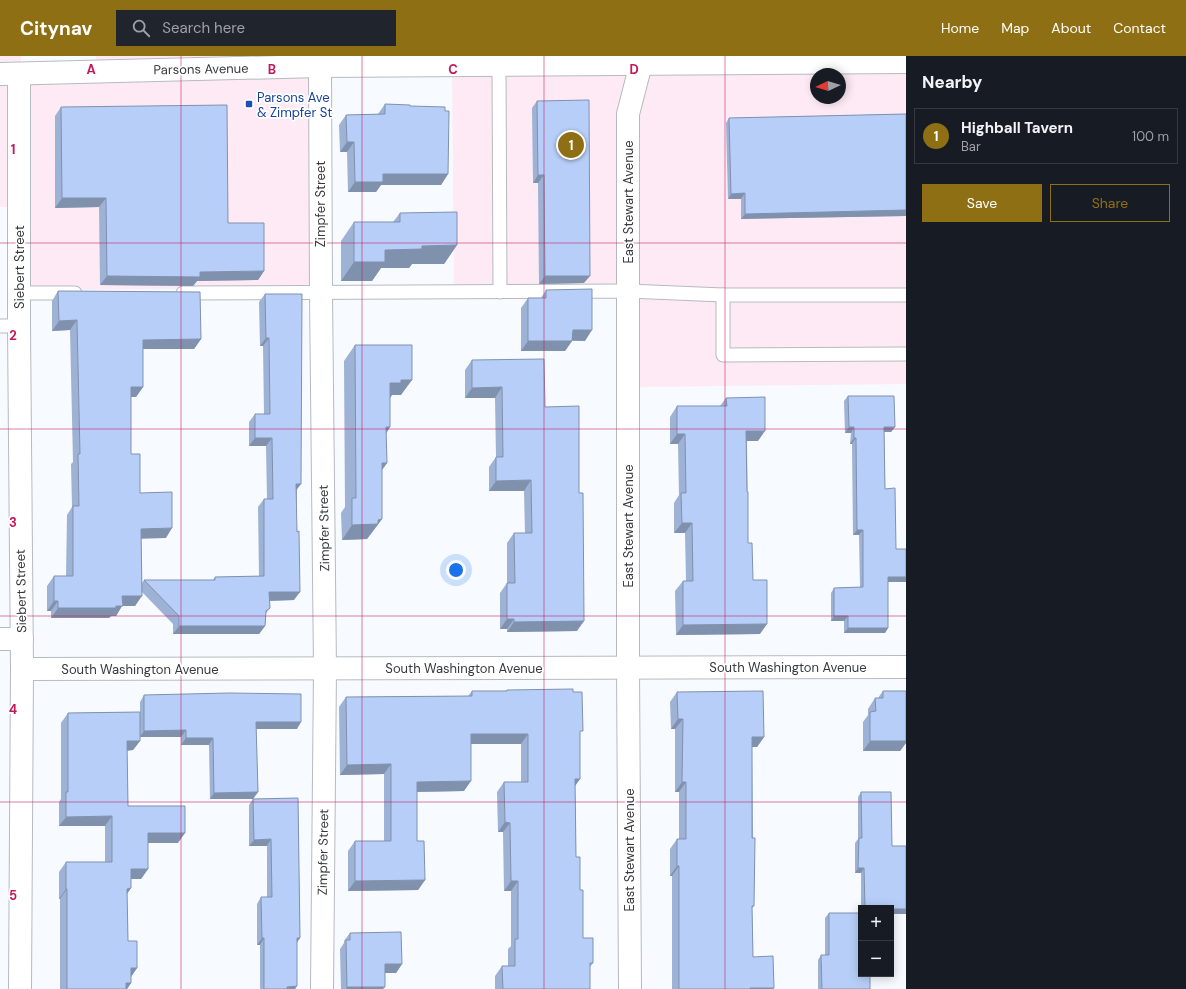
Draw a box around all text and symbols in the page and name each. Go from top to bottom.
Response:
search box [116,10,396,46]
text: Citynav [20,16,92,41]
icon: search [130,17,152,39]
text: Search here [162,18,245,38]
text: Home [941,19,979,37]
text: Map [1001,19,1029,37]
text: About [1051,19,1091,37]
text: Contact [1113,19,1166,37]
street label: Parsons Avenue [153,60,249,78]
text: A [86,61,96,78]
text: B [268,61,276,78]
text: C [448,61,458,78]
text: D [629,61,639,78]
north arrow [810,68,846,104]
text: Nearby [922,71,982,93]
place label: Parsons Ave & Zimpfer St [257,89,332,121]
marker: Parsons Ave & Zimpfer St [244,99,254,109]
text: Highball Tavern [961,118,1073,138]
text: 1 [934,128,938,145]
text: 100 m [1132,128,1169,145]
pin: 1 [558,130,584,160]
text: Bar [961,138,981,155]
street label: East Stewart Avenue [620,140,637,264]
text: 1 [11,141,15,158]
street label: Zimpfer Street [312,161,329,247]
button: Save [922,184,1042,222]
button: Share [1050,184,1170,222]
street label: Siebert Street [11,225,28,309]
text: 2 [9,327,17,344]
street label: East Stewart Avenue [620,464,637,588]
street label: Zimpfer Street [315,485,333,571]
text: 3 [9,514,17,531]
street label: Siebert Street [12,549,30,633]
your location [446,560,466,580]
street label: South Washington Avenue [709,659,867,676]
street label: South Washington Avenue [385,660,543,677]
street label: South Washington Avenue [61,661,219,678]
text: 4 [9,701,17,718]
street label: East Stewart Avenue [621,788,638,912]
street label: Zimpfer Street [314,809,332,895]
text: 5 [9,887,17,904]
map controls [858,905,894,977]
button: + [858,905,894,941]
button: − [858,941,894,977]

